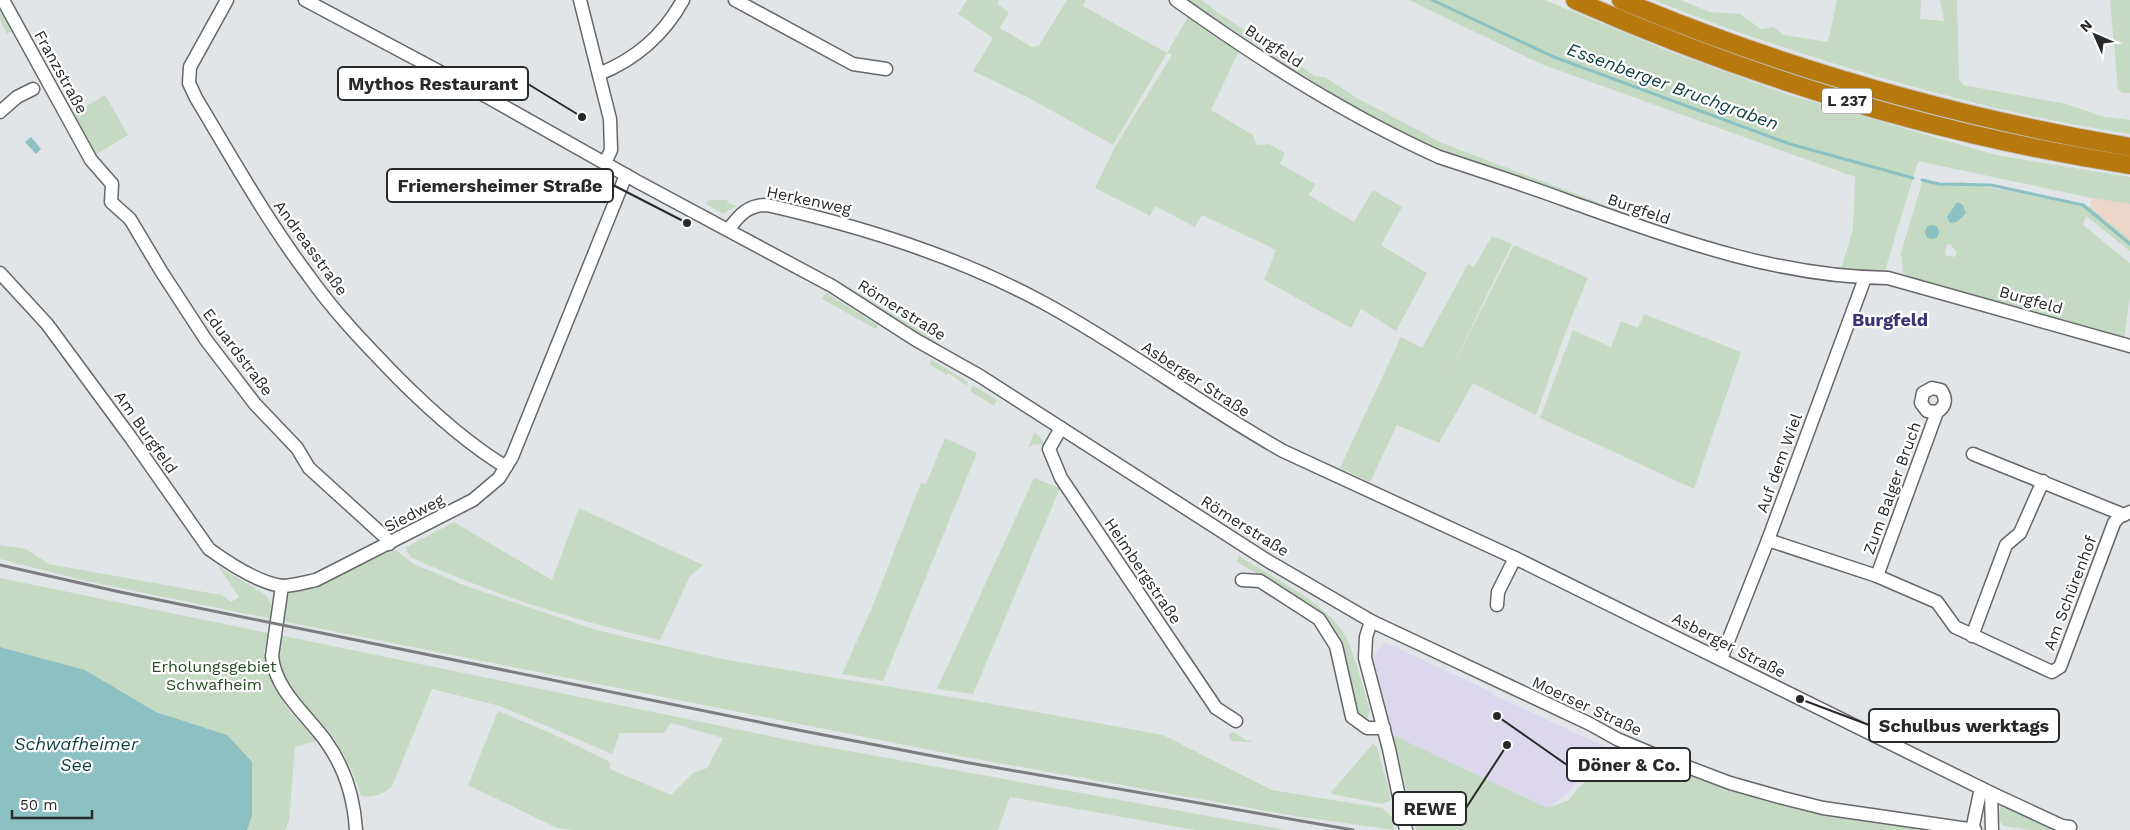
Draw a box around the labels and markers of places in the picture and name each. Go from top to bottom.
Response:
callout: Mythos Restaurant [338,67,528,100]
callout: Friemersheimer Straße [387,169,613,202]
callout: Schulbus werktags [1869,709,2059,742]
callout: Döner & Co. [1567,748,1690,781]
callout: REWE [1393,792,1466,825]

